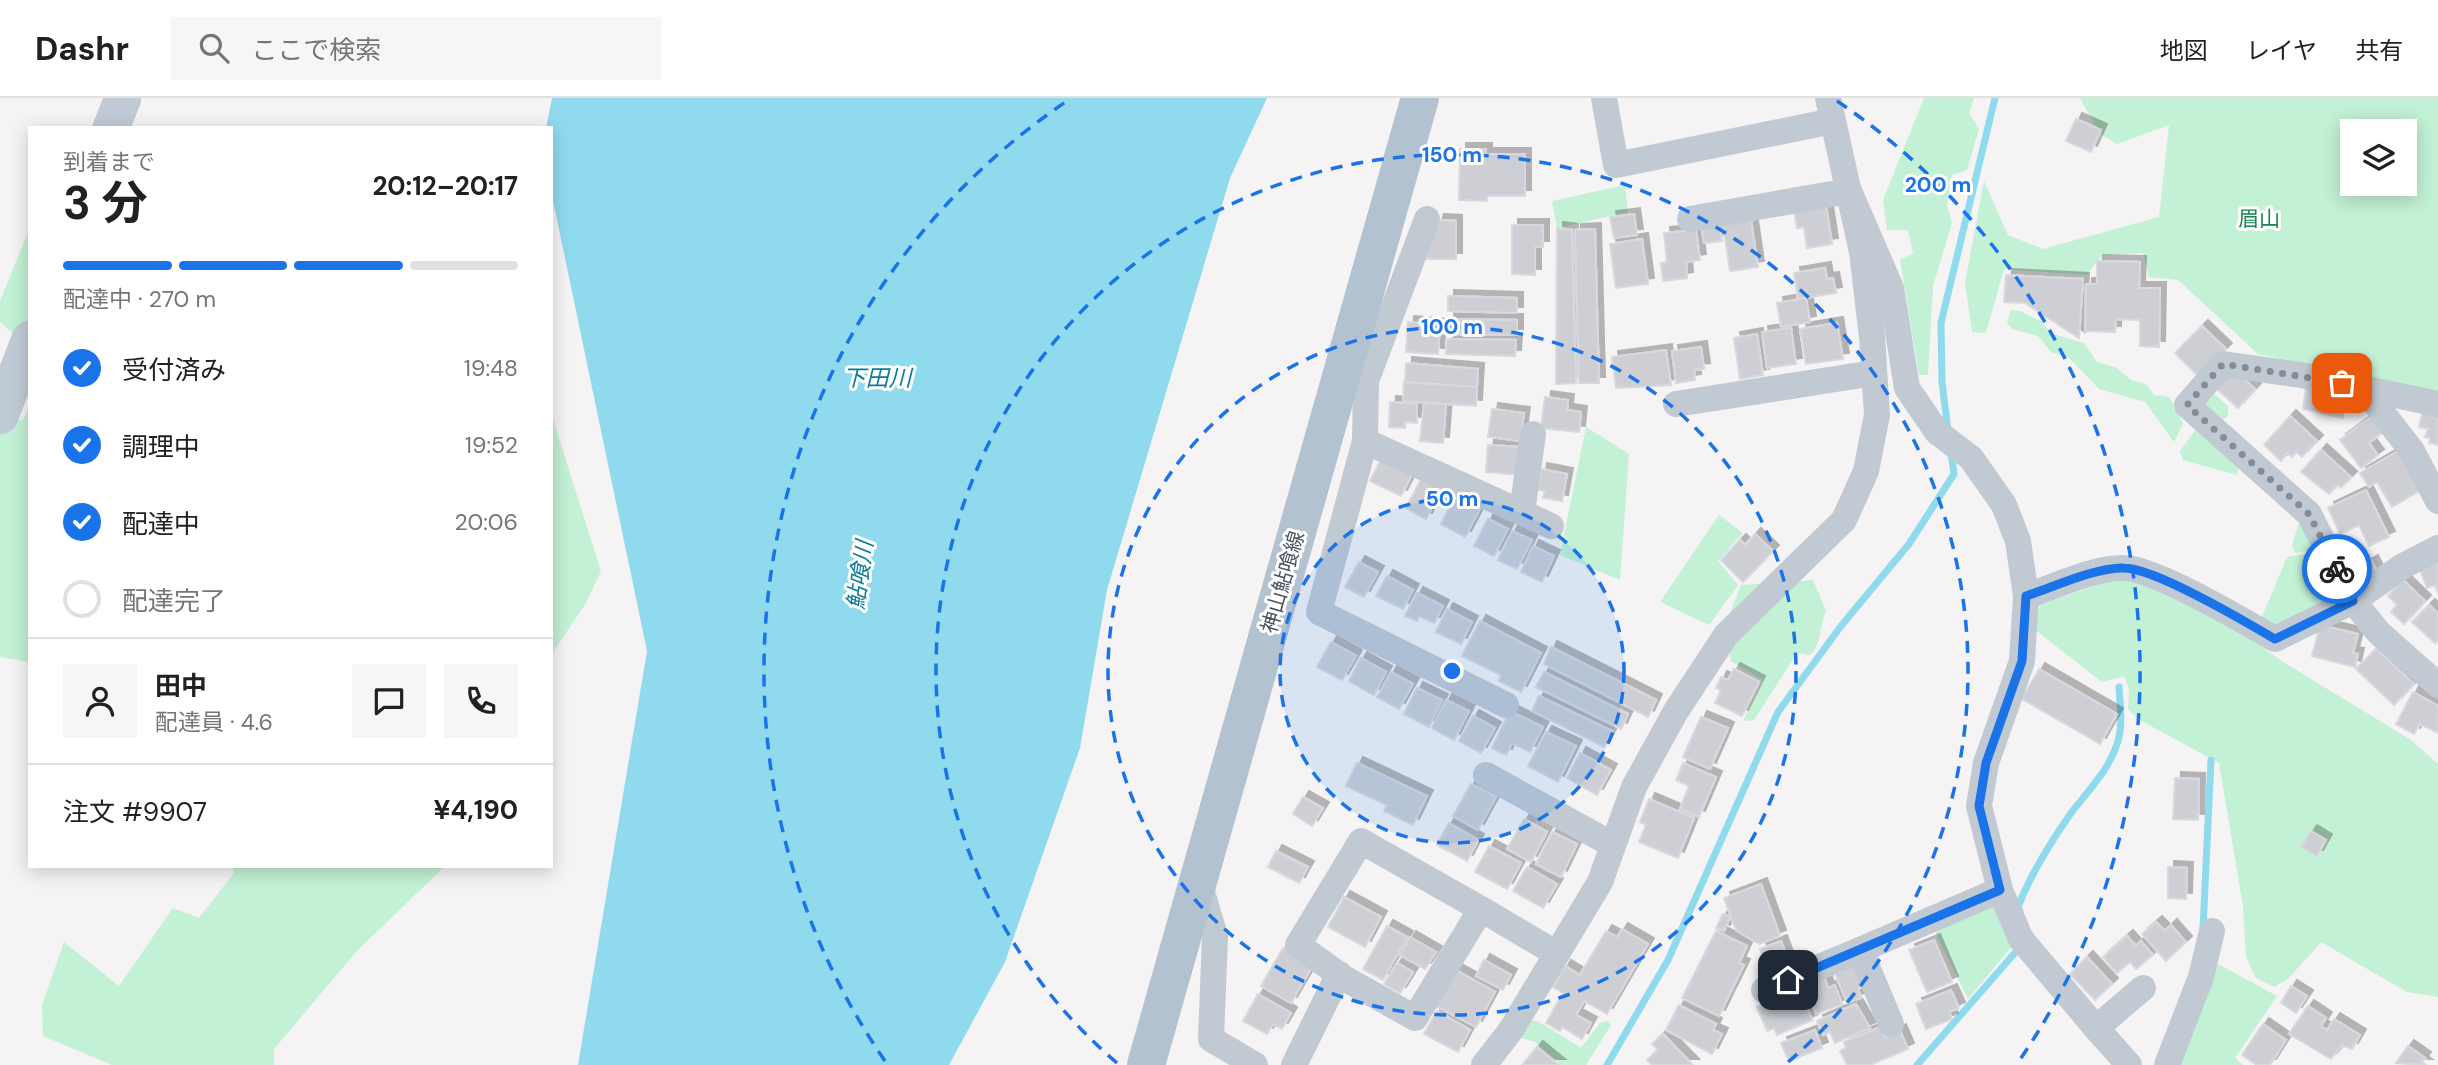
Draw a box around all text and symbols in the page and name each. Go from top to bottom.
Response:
search box [171,17,661,80]
text: Dashr [35,27,129,70]
icon: search [195,29,233,67]
text: ここで検索 [251,33,381,67]
text: 地図 [2160,35,2208,66]
text: レイヤ [2246,35,2317,66]
text: 共有 [2355,35,2403,66]
map controls [2340,119,2417,196]
button: layers [2340,119,2417,196]
text: 150 m [1422,141,1482,169]
text: 到着まで [63,147,155,177]
text: 20:12–20:17 [372,169,518,203]
text: 200 m [1905,171,1971,199]
text: 3 分 [63,173,148,233]
park label: 眉山 [2238,205,2280,233]
text: 配達中 · 270 m [63,284,216,314]
text: 100 m [1421,313,1483,341]
icon: check [63,349,101,387]
text: 受付済み [122,353,226,387]
text: 19:48 [464,353,518,383]
pin [2312,353,2372,413]
water label: 下田川 [843,363,915,393]
icon: bag [2323,364,2361,402]
icon: check [63,426,101,464]
text: 調理中 [122,430,200,464]
text: 19:52 [465,430,518,460]
text: 50 m [1426,485,1478,513]
icon: check [63,503,101,541]
text: 配達中 [122,507,200,541]
text: 20:06 [454,507,518,537]
street label: 神山鮎喰線 [1255,528,1311,636]
courier [2302,534,2372,604]
water label: 鮎喰川 [840,536,880,611]
icon: bike [2318,550,2356,588]
text: 配達完了 [122,584,226,618]
centre of rings [1440,659,1464,683]
button: person [63,664,137,738]
button: chat [352,664,426,738]
button: phone [444,664,518,738]
text: 田中 [155,669,207,703]
text: 配達員 · 4.6 [155,707,273,737]
text: ¥4,190 [434,793,518,827]
text: 注文 #9907 [63,795,207,829]
pin [1758,950,1818,1010]
icon: home [1769,961,1807,999]

